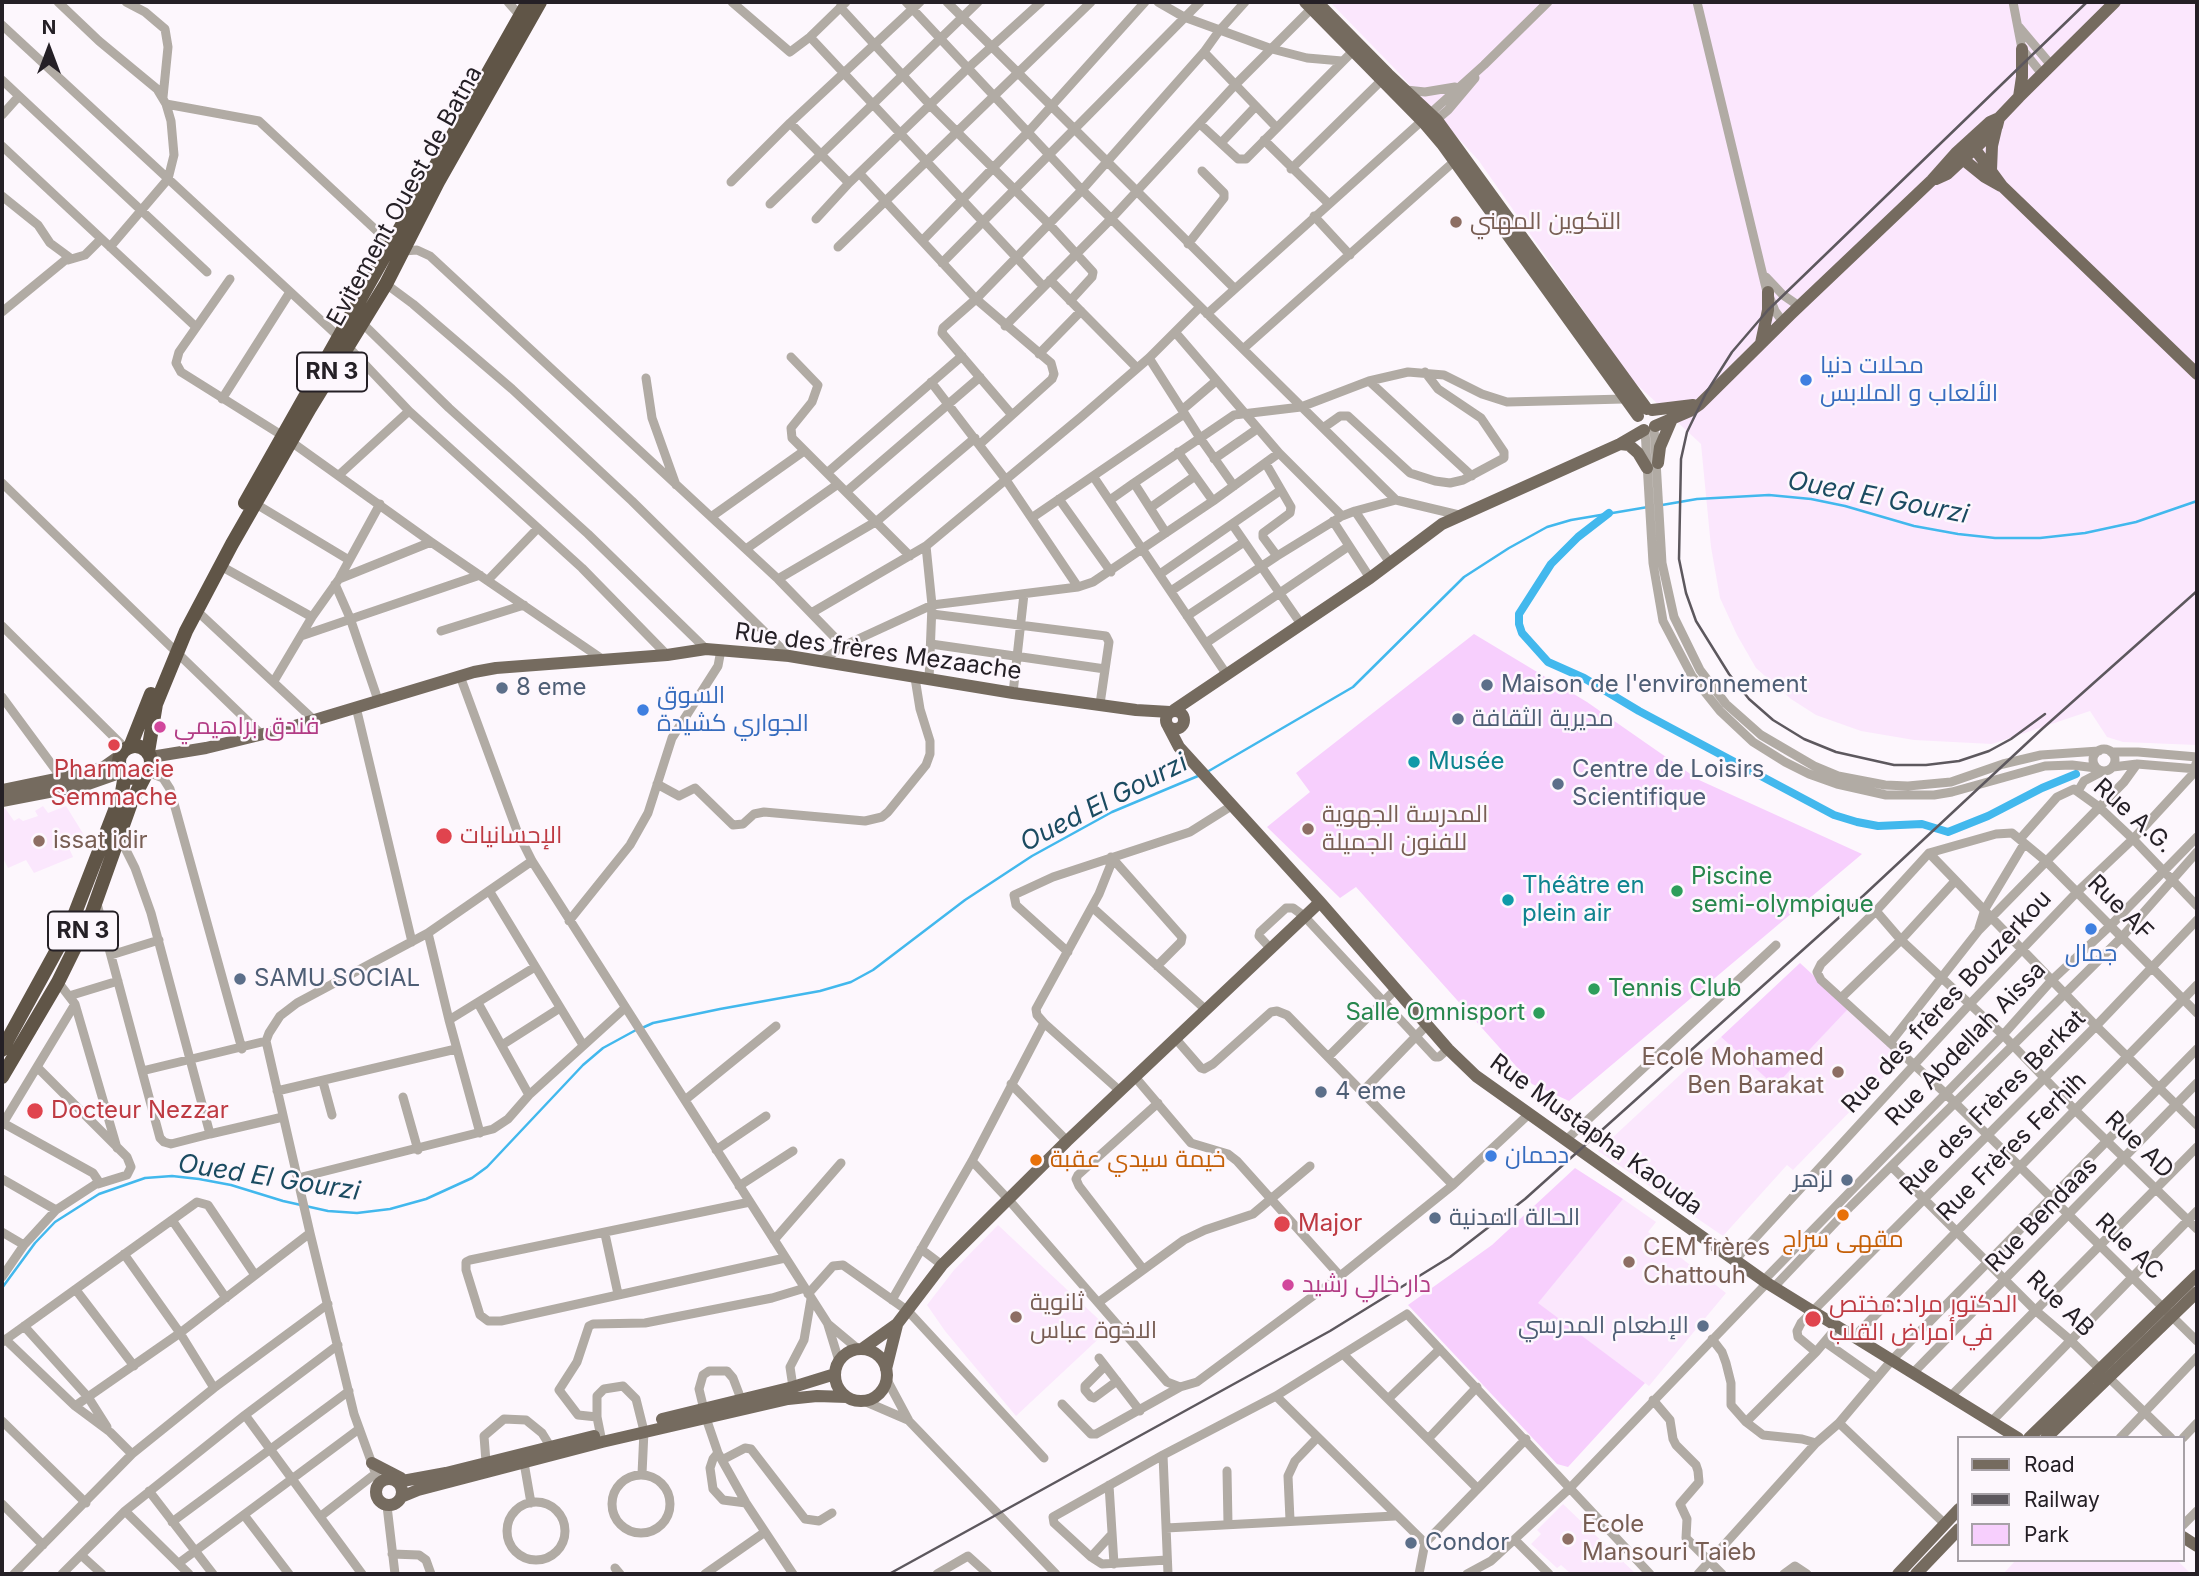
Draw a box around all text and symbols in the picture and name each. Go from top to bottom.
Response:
north arrow [14,14,84,84]
text: N [42,16,56,39]
street label: Evitement Ouest de Batna [321,61,489,331]
place label: التكوين المهني [1470,208,1621,236]
marker: التكوين المهني [1448,214,1464,230]
road number: RN 3 [297,352,367,392]
place label: محلات دنيا الألعاب و الملابس [1820,352,1998,408]
marker: محلات دنيا الألعاب و الملابس [1798,372,1814,388]
water label: Oued El Gourzi [1785,465,1971,531]
street label: Rue des frères Mezaache [733,618,1023,686]
place label: Maison de l'environnement [1501,671,1808,699]
place label: 8 eme [516,674,587,702]
marker: Maison de l'environnement [1479,677,1495,693]
marker: 8 eme [494,680,510,696]
place label: السوق الجواري كشيدة [657,682,809,738]
marker: السوق الجواري كشيدة [635,702,651,718]
place label: مديرية الثقافة [1472,705,1614,733]
marker: مديرية الثقافة [1450,711,1466,727]
place label: فندق براهيمي [174,713,320,741]
marker: فندق براهيمي [152,719,168,735]
marker: Pharmacie Semmache [106,737,122,753]
water label: Oued El Gourzi [1015,747,1193,859]
place label: Musée [1428,748,1505,776]
marker: Musée [1406,754,1422,770]
place label: Pharmacie Semmache [51,756,177,812]
place label: Centre de Loisirs Scientifique [1572,756,1764,812]
street label: Rue A.G. [2087,773,2179,859]
marker: Centre de Loisirs Scientifique [1550,776,1566,792]
place label: المدرسة الجهوية للفنون الجميلة [1322,801,1488,857]
marker: المدرسة الجهوية للفنون الجميلة [1300,821,1316,837]
place label: الإحسانيات [460,822,562,850]
marker: الإحسانيات [434,826,454,846]
place label: issat idir [53,827,148,855]
marker: issat idir [31,833,47,849]
place label: Piscine semi-olympique [1691,863,1874,919]
street label: Rue AF [2081,869,2159,947]
place label: Théâtre en plein air [1522,872,1645,928]
marker: Piscine semi-olympique [1669,883,1685,899]
street label: Rue des frères Bouzerkou [1836,885,2058,1119]
marker: Théâtre en plein air [1500,892,1516,908]
road number: RN 3 [48,912,118,950]
marker: جمال [2083,921,2099,937]
place label: جمال [2065,940,2117,968]
street label: Rue Abdellah Aissa [1880,956,2052,1132]
place label: SAMU SOCIAL [254,965,420,993]
marker: SAMU SOCIAL [232,971,248,987]
place label: Tennis Club [1608,975,1741,1003]
marker: Tennis Club [1586,981,1602,997]
place label: Salle Omnisport [1345,999,1525,1027]
street label: Rue des Frères Berkat [1894,1004,2092,1202]
marker: Salle Omnisport [1531,1005,1547,1021]
place label: Ecole Mohamed Ben Barakat [1641,1044,1824,1100]
street label: Rue Mustapha Kaouda [1484,1048,1708,1222]
marker: Ecole Mohamed Ben Barakat [1830,1064,1846,1080]
street label: Rue Frères Ferhih [1931,1066,2093,1228]
place label: 4 eme [1335,1078,1406,1106]
marker: 4 eme [1313,1084,1329,1100]
place label: Docteur Nezzar [51,1097,229,1125]
marker: Docteur Nezzar [25,1101,45,1121]
street label: Rue AD [2099,1105,2179,1185]
place label: دحمان [1505,1142,1569,1170]
place label: خيمة سيدي عقبة [1050,1146,1226,1174]
water label: Oued El Gourzi [176,1148,362,1208]
marker: دحمان [1483,1148,1499,1164]
marker: خيمة سيدي عقبة [1028,1152,1044,1168]
street label: Rue Bendaas [1980,1152,2104,1278]
place label: لزهر [1793,1166,1833,1194]
marker: لزهر [1839,1172,1855,1188]
place label: الحالة المدنية [1449,1204,1580,1232]
marker: مقهى سراج [1835,1207,1851,1223]
street label: Rue AC [2089,1208,2169,1286]
place label: Major [1298,1210,1362,1238]
marker: الحالة المدنية [1427,1210,1443,1226]
marker: Major [1272,1214,1292,1234]
place label: مقهى سراج [1782,1226,1904,1254]
place label: CEM frères Chattouh [1643,1234,1770,1290]
marker: CEM frères Chattouh [1621,1254,1637,1270]
street label: Rue AB [2020,1265,2100,1343]
place label: دار خالي رشيد [1302,1271,1431,1299]
marker: دار خالي رشيد [1280,1277,1296,1293]
place label: ثانوية الاخوة عباس [1030,1289,1157,1345]
place label: الدكتور مراد:مختص في أمراض القلب [1829,1291,2018,1347]
marker: ثانوية الاخوة عباس [1008,1309,1024,1325]
marker: الدكتور مراد:مختص في أمراض القلب [1803,1309,1823,1329]
place label: الإطعام المدرسي [1518,1312,1689,1340]
marker: الإطعام المدرسي [1695,1318,1711,1334]
legend [1958,1436,2185,1562]
text: Road [2024,1452,2075,1477]
text: Railway [2024,1487,2100,1512]
place label: Ecole Mansouri Taieb [1582,1511,1756,1567]
text: Park [2024,1522,2069,1547]
place label: Condor [1425,1529,1509,1557]
marker: Ecole Mansouri Taieb [1560,1531,1576,1547]
marker: Condor [1403,1535,1419,1551]

